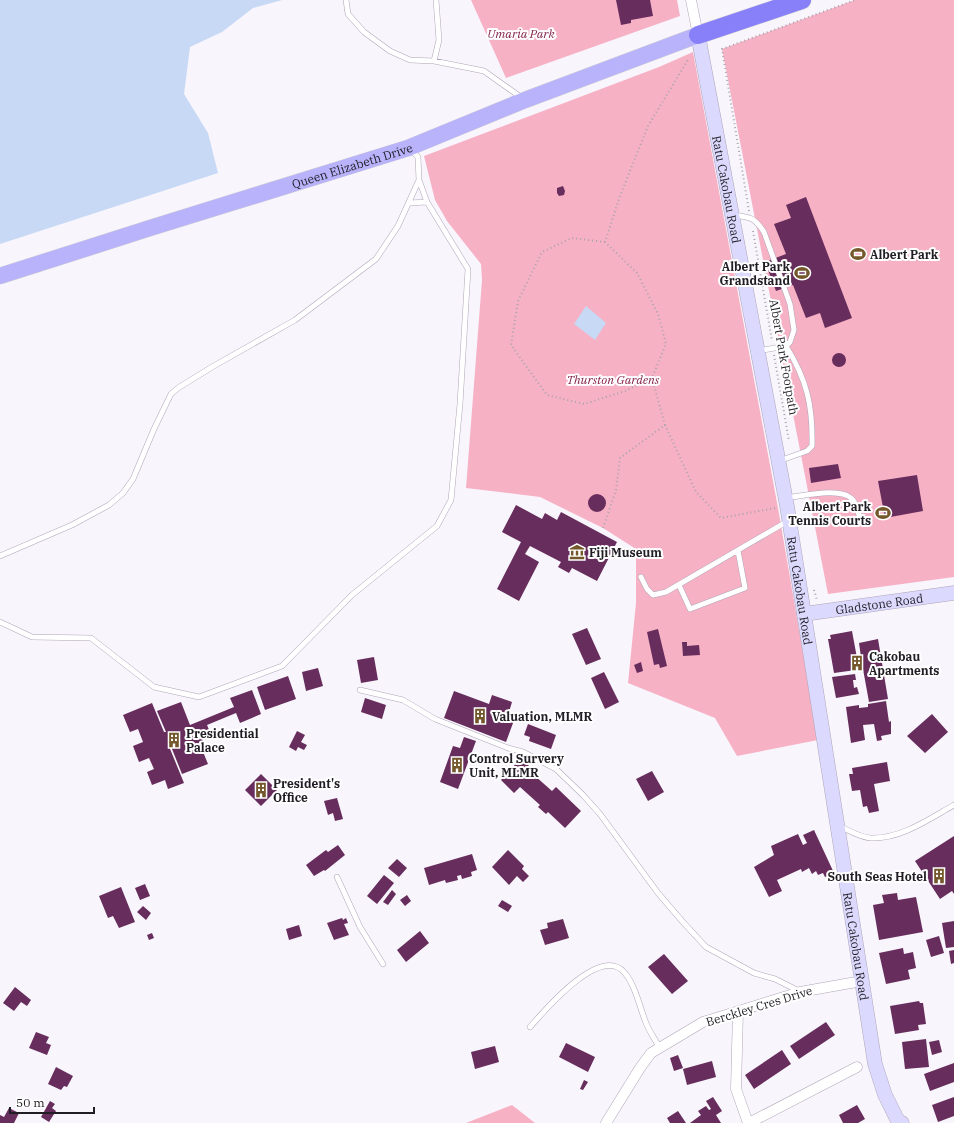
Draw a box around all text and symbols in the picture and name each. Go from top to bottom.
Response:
park label: Umaria Park [487,26,555,41]
street label: Ratu Cakobau Road [710,134,745,244]
street label: Queen Elizabeth Drive [290,139,415,191]
sports icon: Albert Park [849,245,867,263]
place label: Albert Park [870,247,939,262]
place label: Albert Park Grandstand [720,259,791,288]
sports icon: Albert Park Grandstand [793,264,811,282]
street label: Albert Park Footpath [766,298,802,417]
park label: Thurston Gardens [567,372,660,387]
place label: Albert Park Tennis Courts [788,499,872,528]
sports icon: Albert Park Tennis Courts [874,504,892,522]
street label: Ratu Cakobau Road [784,535,816,646]
museum icon: Fiji Museum [568,543,586,561]
place label: Fiji Museum [589,545,662,560]
street label: Gladstone Road [834,590,924,617]
place label: Cakobau Apartments [869,649,939,678]
building icon: Cakobau Apartments [848,654,866,672]
building icon: Valuation, MLMR [471,707,489,725]
place label: Valuation, MLMR [492,709,593,724]
place label: Presidential Palace [186,726,259,755]
building icon: Presidential Palace [165,731,183,749]
place label: Control Survery Unit, MLMR [469,751,564,780]
building icon: Control Survery Unit, MLMR [448,756,466,774]
place label: President's Office [273,776,340,805]
building icon: President's Office [252,781,270,799]
building icon: South Seas Hotel [930,867,948,885]
place label: South Seas Hotel [828,869,927,884]
street label: Ratu Cakobau Road [840,891,872,1001]
street label: Berckley Cres Drive [704,983,814,1029]
scale bar [10,1089,94,1115]
text: 50 m [16,1095,45,1110]

